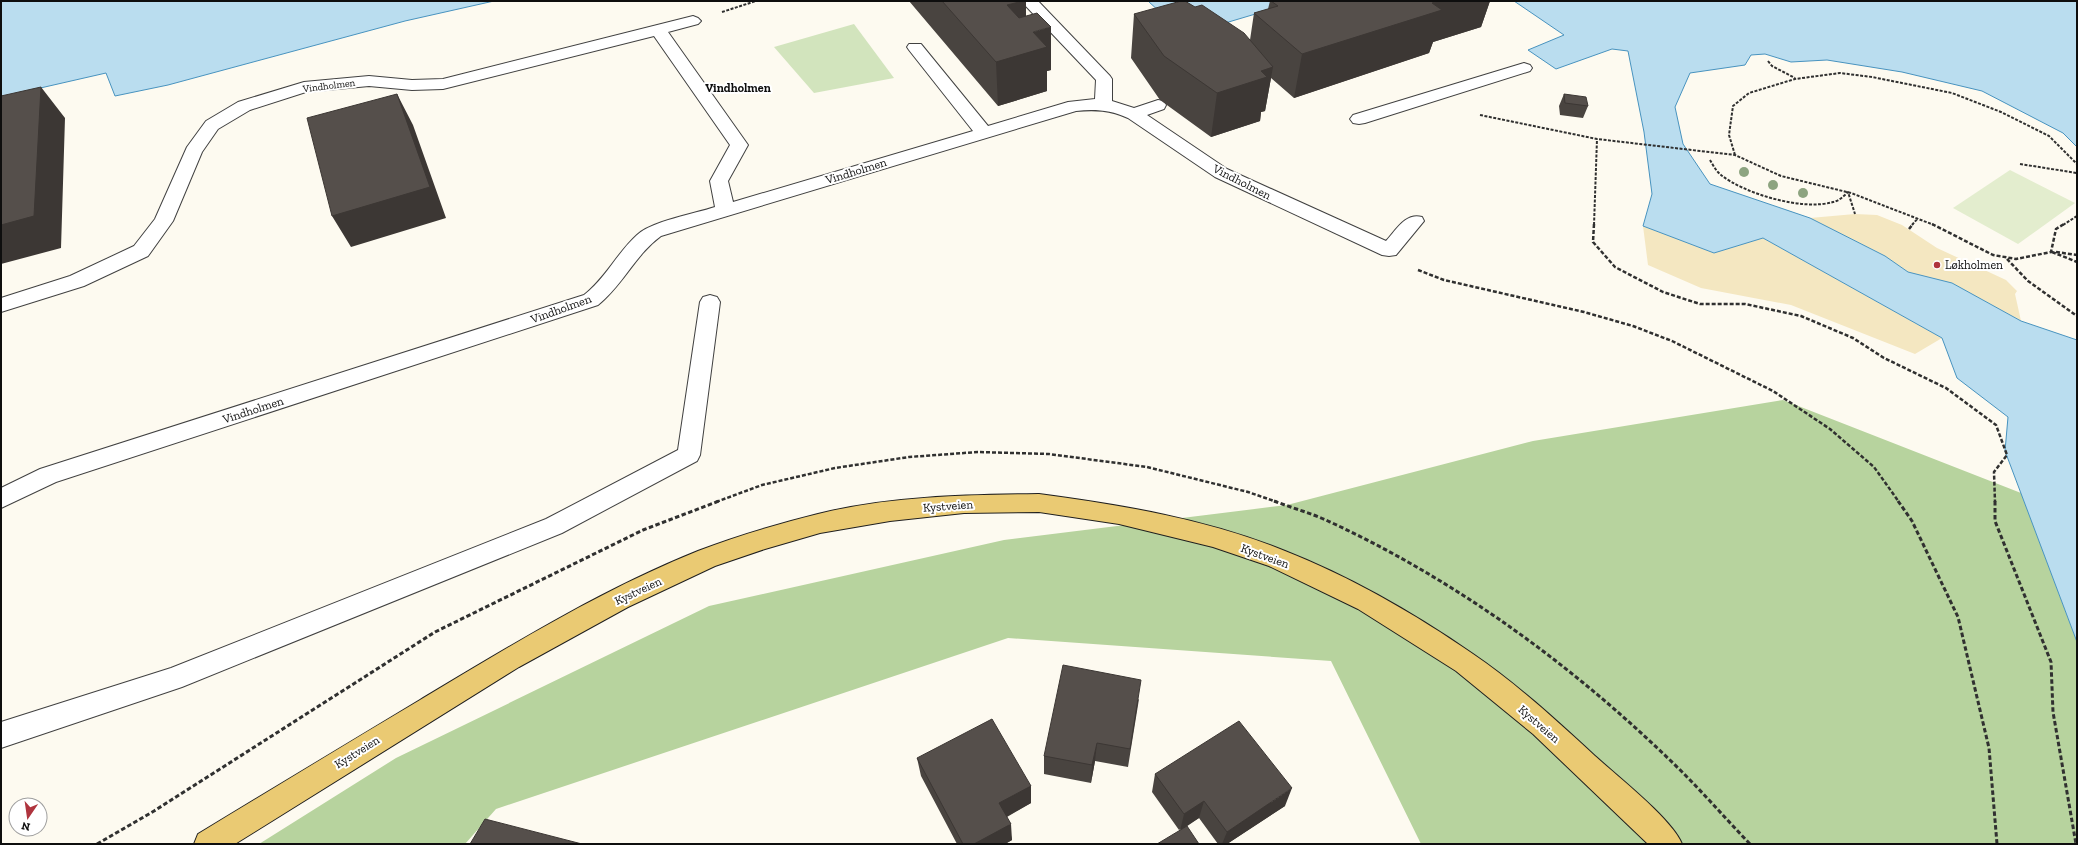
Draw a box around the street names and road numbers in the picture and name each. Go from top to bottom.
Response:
street label: Vindholmen [301,77,356,95]
street label: Vindholmen [823,155,888,187]
street label: Vindholmen [1210,161,1273,203]
street label: Vindholmen [528,292,593,327]
street label: Vindholmen [220,394,285,427]
street label: Kystveien [922,497,974,515]
street label: Kystveien [1239,541,1291,571]
street label: Kystveien [612,574,664,608]
street label: Kystveien [1515,702,1563,746]
street label: Kystveien [332,733,382,771]

